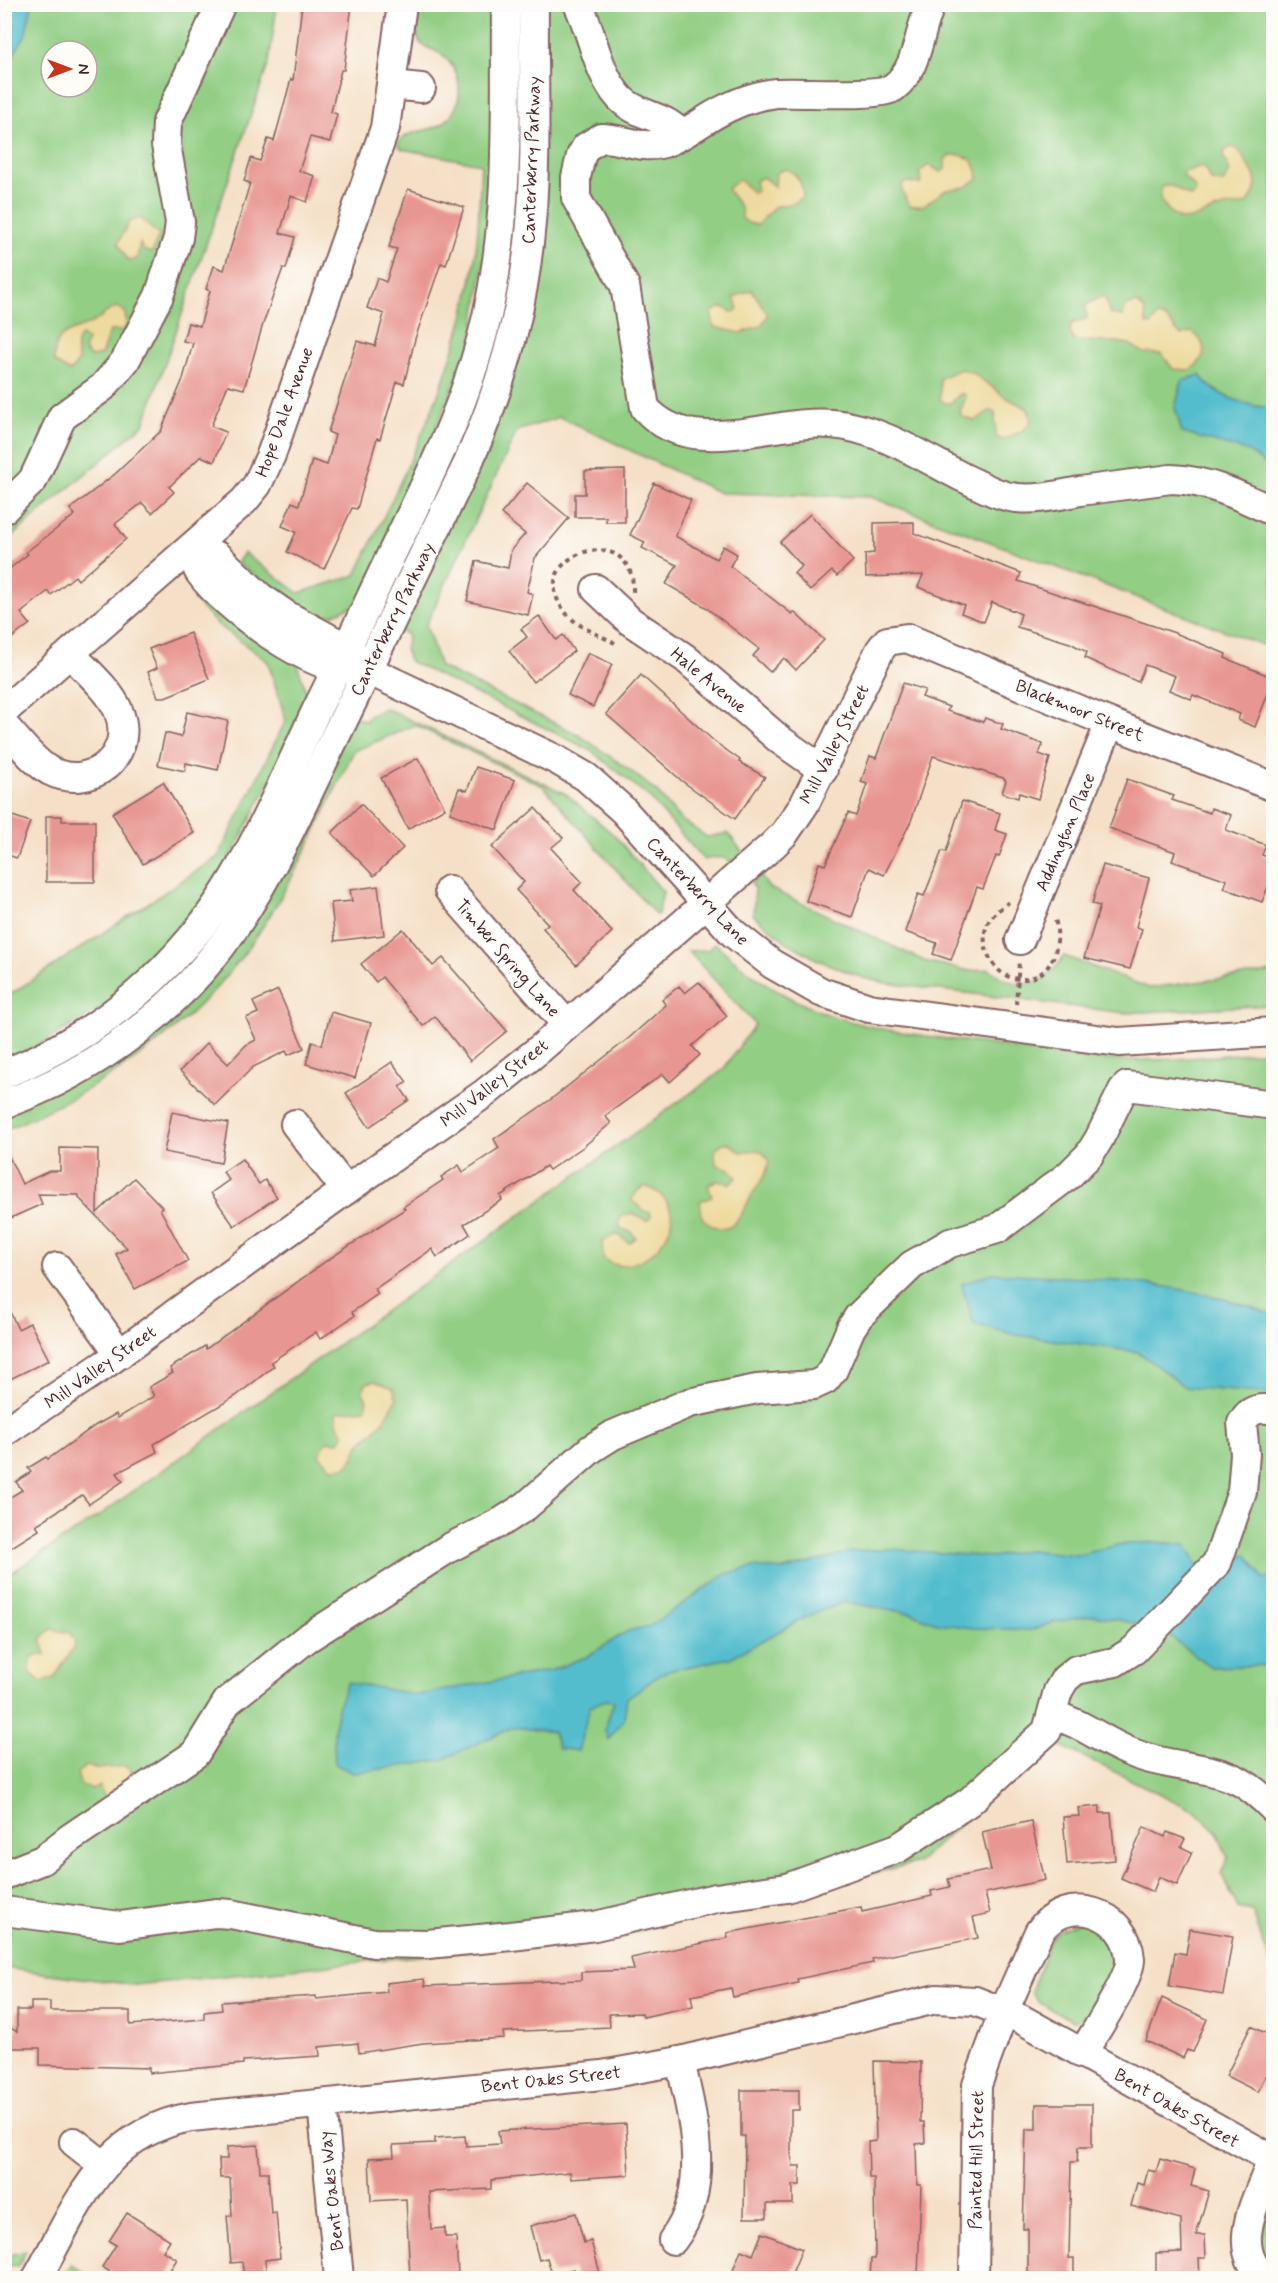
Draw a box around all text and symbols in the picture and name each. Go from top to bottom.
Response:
north arrow [39,39,99,99]
text: N [72,64,93,74]
street label: Canterberry Parkway [517,76,547,244]
street label: Hope Dale Avenue [250,344,320,481]
street label: Canterberry Parkway [345,539,441,700]
street label: Hale Avenue [665,642,752,719]
street label: Blackmoor Street [1012,674,1148,748]
street label: Mill Valley Street [794,680,875,808]
street label: Addington Place [1030,769,1102,895]
street label: Canterberry Lane [641,832,754,951]
street label: Timber Spring Lane [449,894,565,1023]
street label: Mill Valley Street [436,1034,554,1134]
street label: Mill Valley Street [40,1320,161,1415]
street label: Bent Oaks Street [480,2061,622,2099]
street label: Bent Oaks Street [1110,2063,1243,2154]
street label: Painted Hill Street [964,2090,990,2230]
street label: Bent Oaks Way [314,2130,350,2252]

